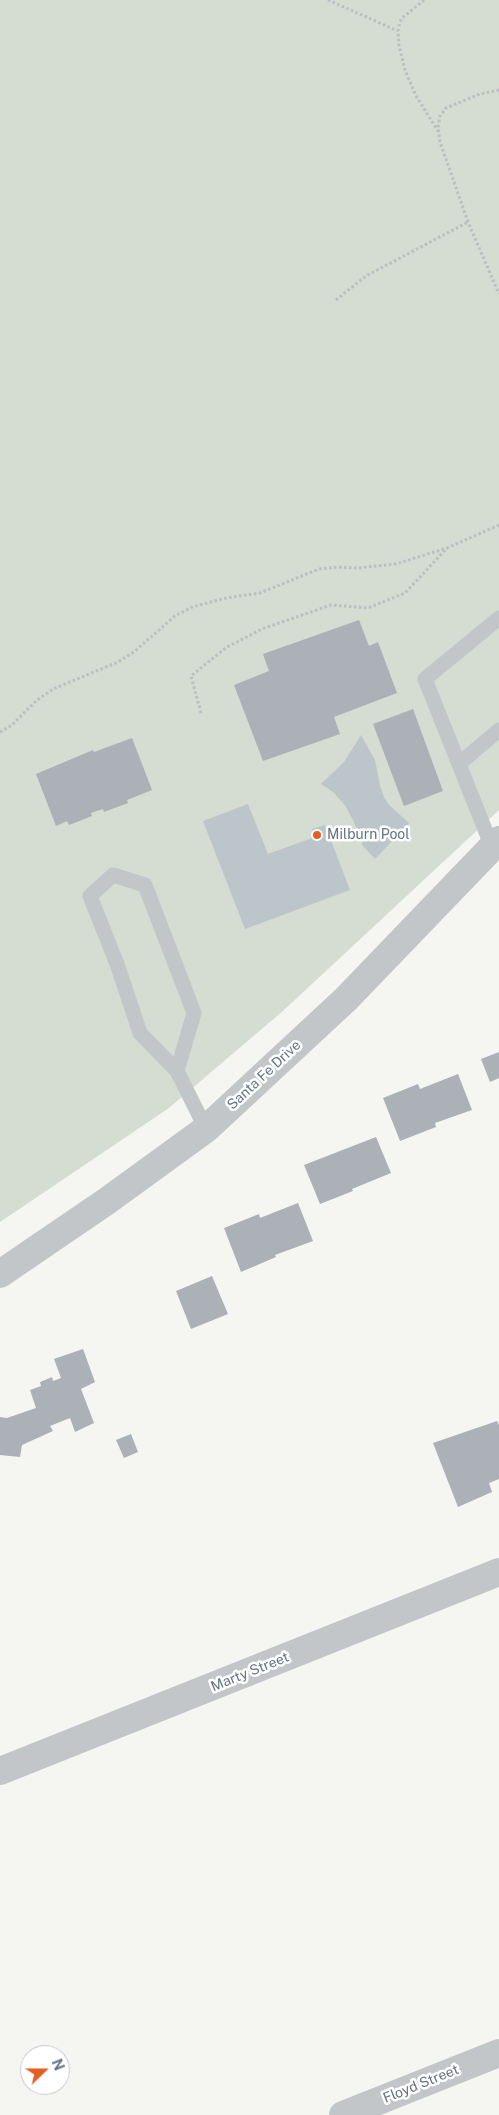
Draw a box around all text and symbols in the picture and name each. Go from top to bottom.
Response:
place label: Milburn Pool [327,827,409,843]
marker: Milburn Pool [311,829,323,841]
street label: Santa Fe Drive [224,1037,304,1113]
street label: Marty Street [209,1649,291,1695]
north arrow [20,2045,70,2095]
text: N [49,2057,67,2073]
street label: Floyd Street [381,2061,461,2107]

